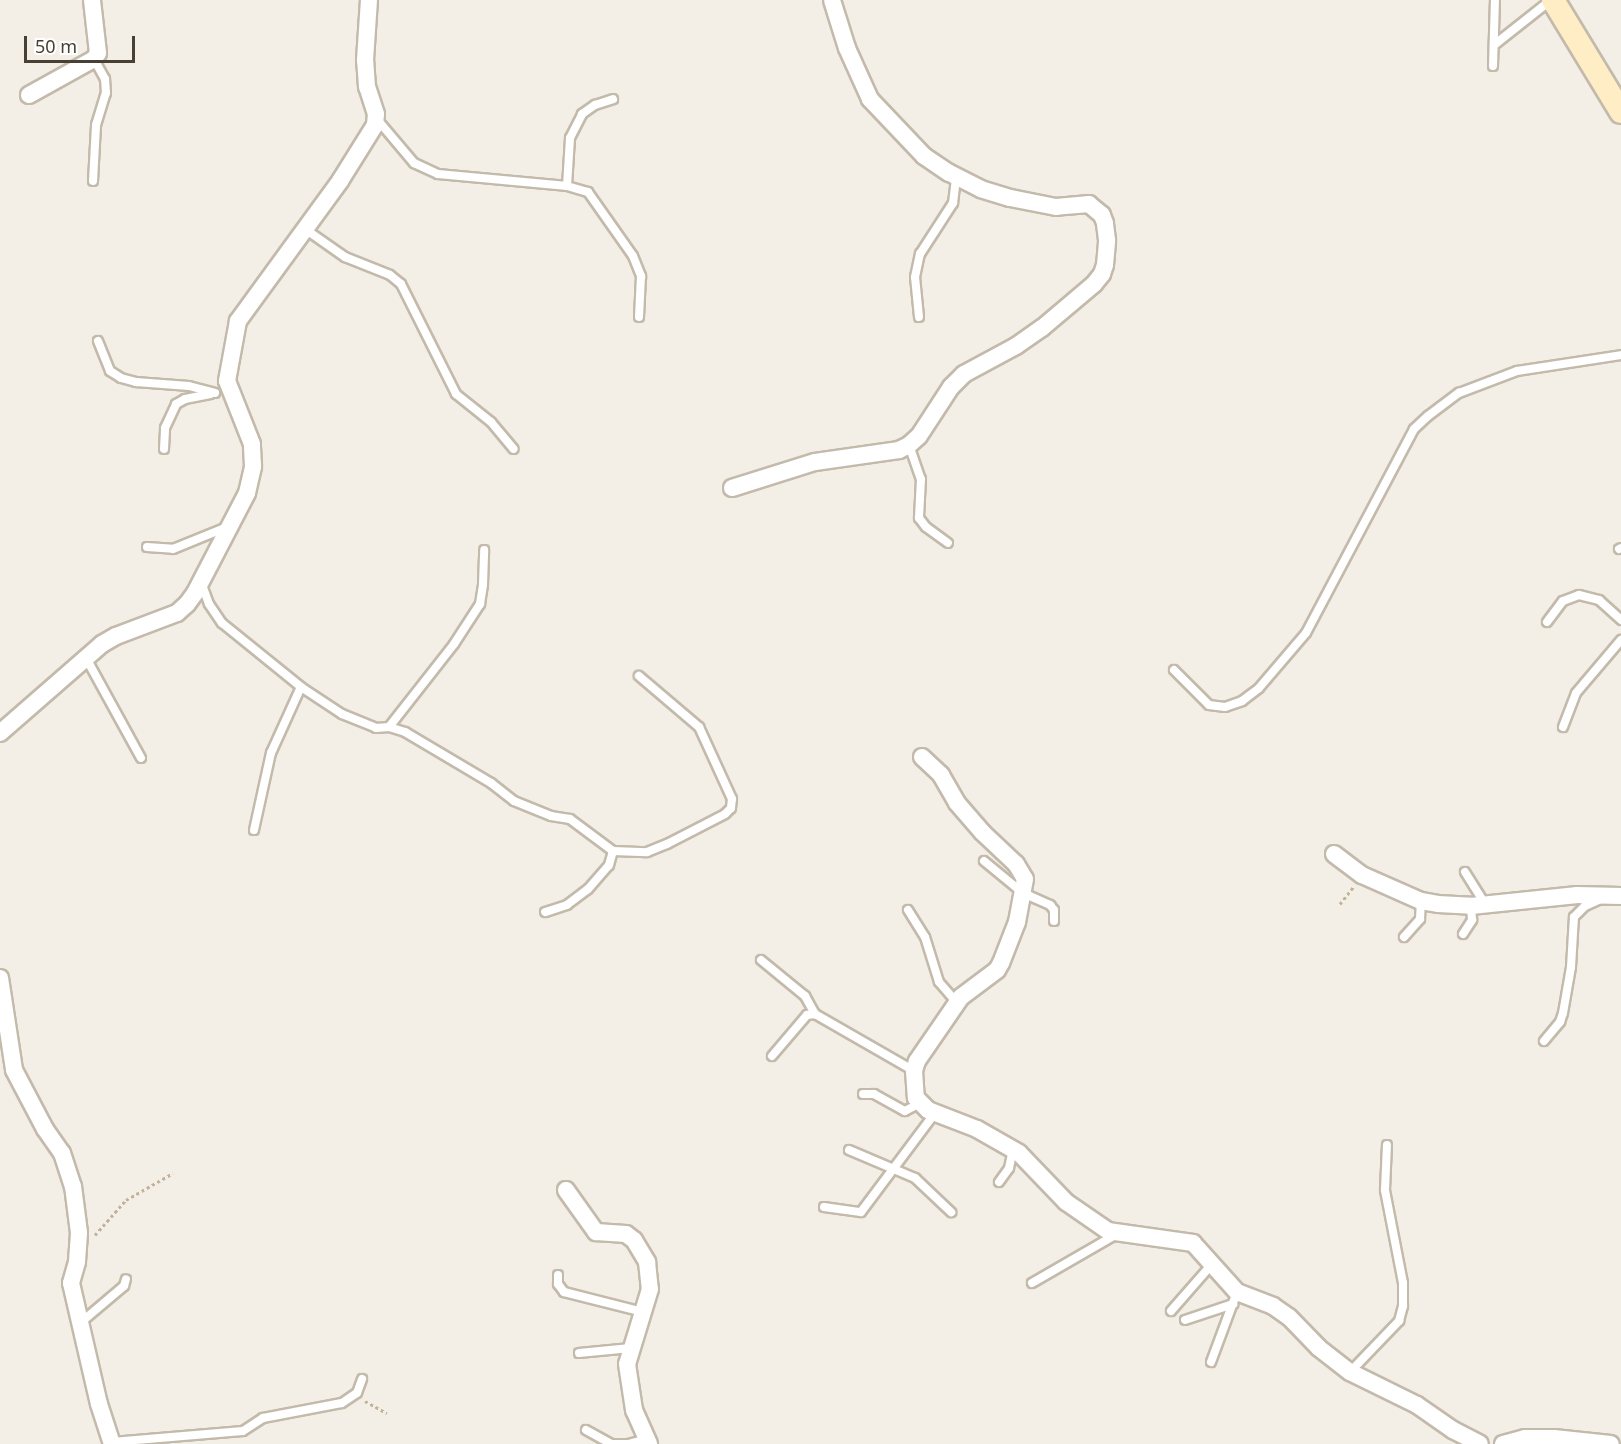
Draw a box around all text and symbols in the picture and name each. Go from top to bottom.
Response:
scale bar [27,24,138,62]
text: 50 m [35,34,77,58]

